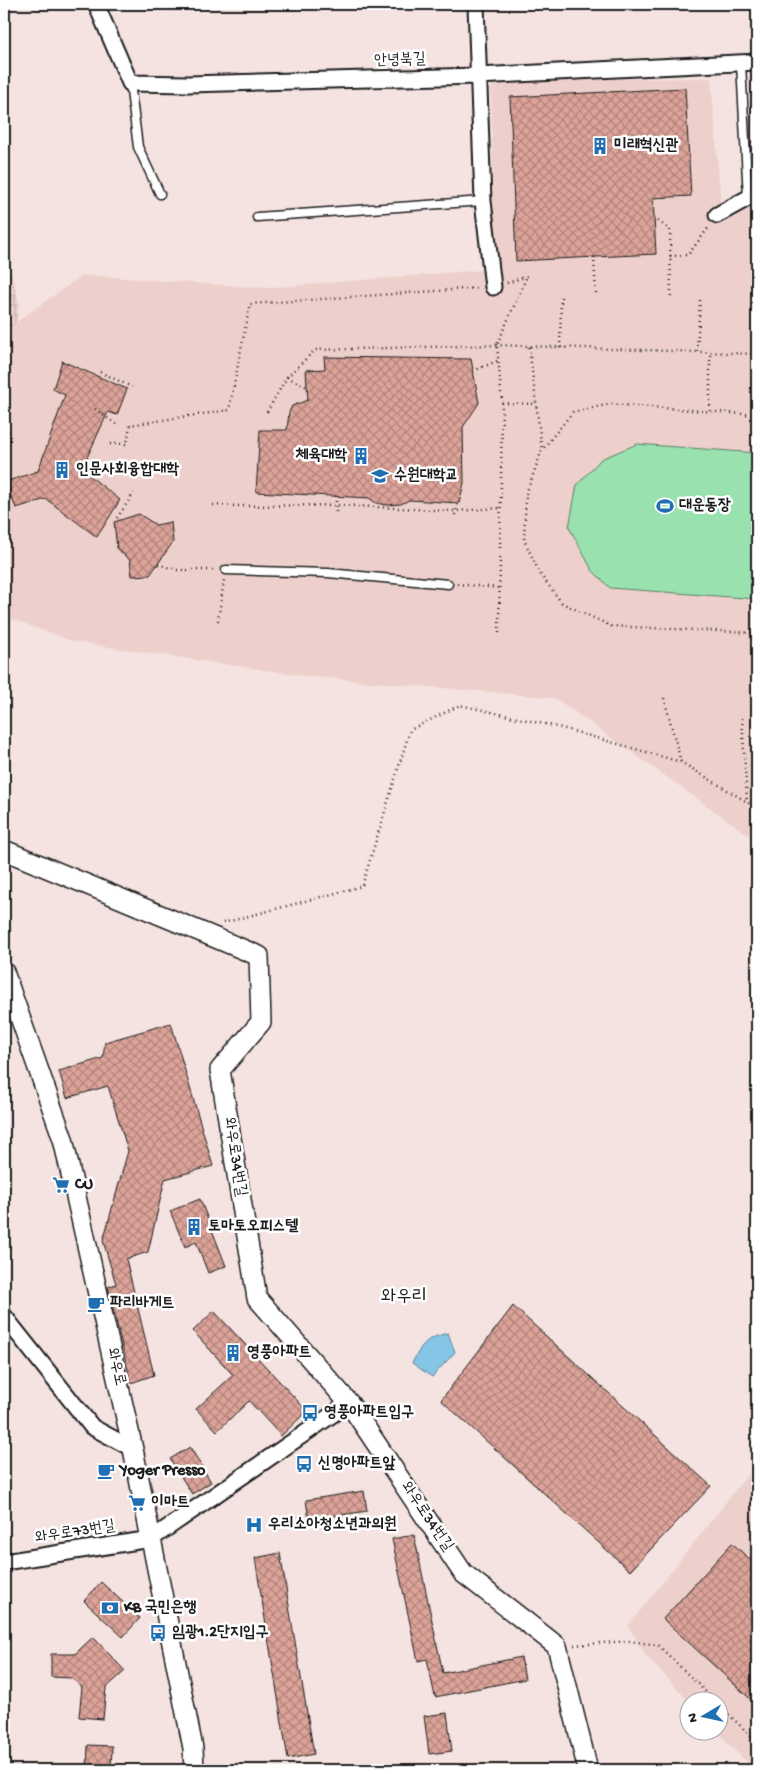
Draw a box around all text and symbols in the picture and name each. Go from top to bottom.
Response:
street label: 안녕북길 [374,51,426,71]
building icon: 미래혁신관 [590,136,610,156]
place label: 미래혁신관 [614,137,679,156]
building icon: 체육대학 [351,446,371,466]
place label: 체육대학 [296,447,347,466]
building icon: 인문사회융합대학 [52,460,72,480]
place label: 인문사회융합대학 [76,460,179,480]
school or university icon: 수원대학교 [370,466,390,486]
place label: 수원대학교 [394,466,458,486]
sports icon: 대운동장 [655,496,675,516]
place label: 대운동장 [679,497,731,516]
street label: 와우로34번길 [218,1116,250,1198]
supermarket icon: CU [51,1175,71,1195]
place label: CU [74,1176,94,1195]
building icon: 토마토오피스텔 [184,1217,204,1237]
place label: 토마토오피스텔 [208,1218,299,1237]
district label: 와우리 [381,1286,427,1309]
cafe icon: 파리바게트 [86,1294,106,1314]
place label: 파리바게트 [110,1295,175,1314]
building icon: 영풍아파트 [223,1343,243,1363]
place label: 영풍아파트 [247,1344,312,1363]
street label: 와우로 [101,1346,129,1388]
bus stop icon: 영풍아파트입구 [300,1403,320,1423]
place label: 영풍아파트입구 [324,1404,414,1423]
bus stop icon: 신명아파트앞 [294,1454,314,1474]
place label: 신명아파트앞 [318,1455,395,1474]
cafe icon: Yoger Presso [96,1461,116,1481]
place label: Yoger Presso [118,1462,206,1481]
street label: 와우로34번길 [396,1478,456,1556]
supermarket icon: 이마트 [127,1493,147,1513]
place label: 이마트 [151,1494,190,1513]
hospital icon: 우리소아청소년과의원 [244,1515,264,1535]
place label: 우리소아청소년과의원 [268,1515,397,1535]
street label: 와우로73번길 [34,1517,117,1549]
bank icon: KB 국민은행 [100,1598,120,1618]
place label: KB 국민은행 [123,1599,196,1618]
bus stop icon: 임광1.2단지입구 [148,1623,168,1643]
place label: 임광1.2단지입구 [172,1624,269,1643]
north arrow [678,1692,728,1742]
text: N [685,1712,703,1723]

